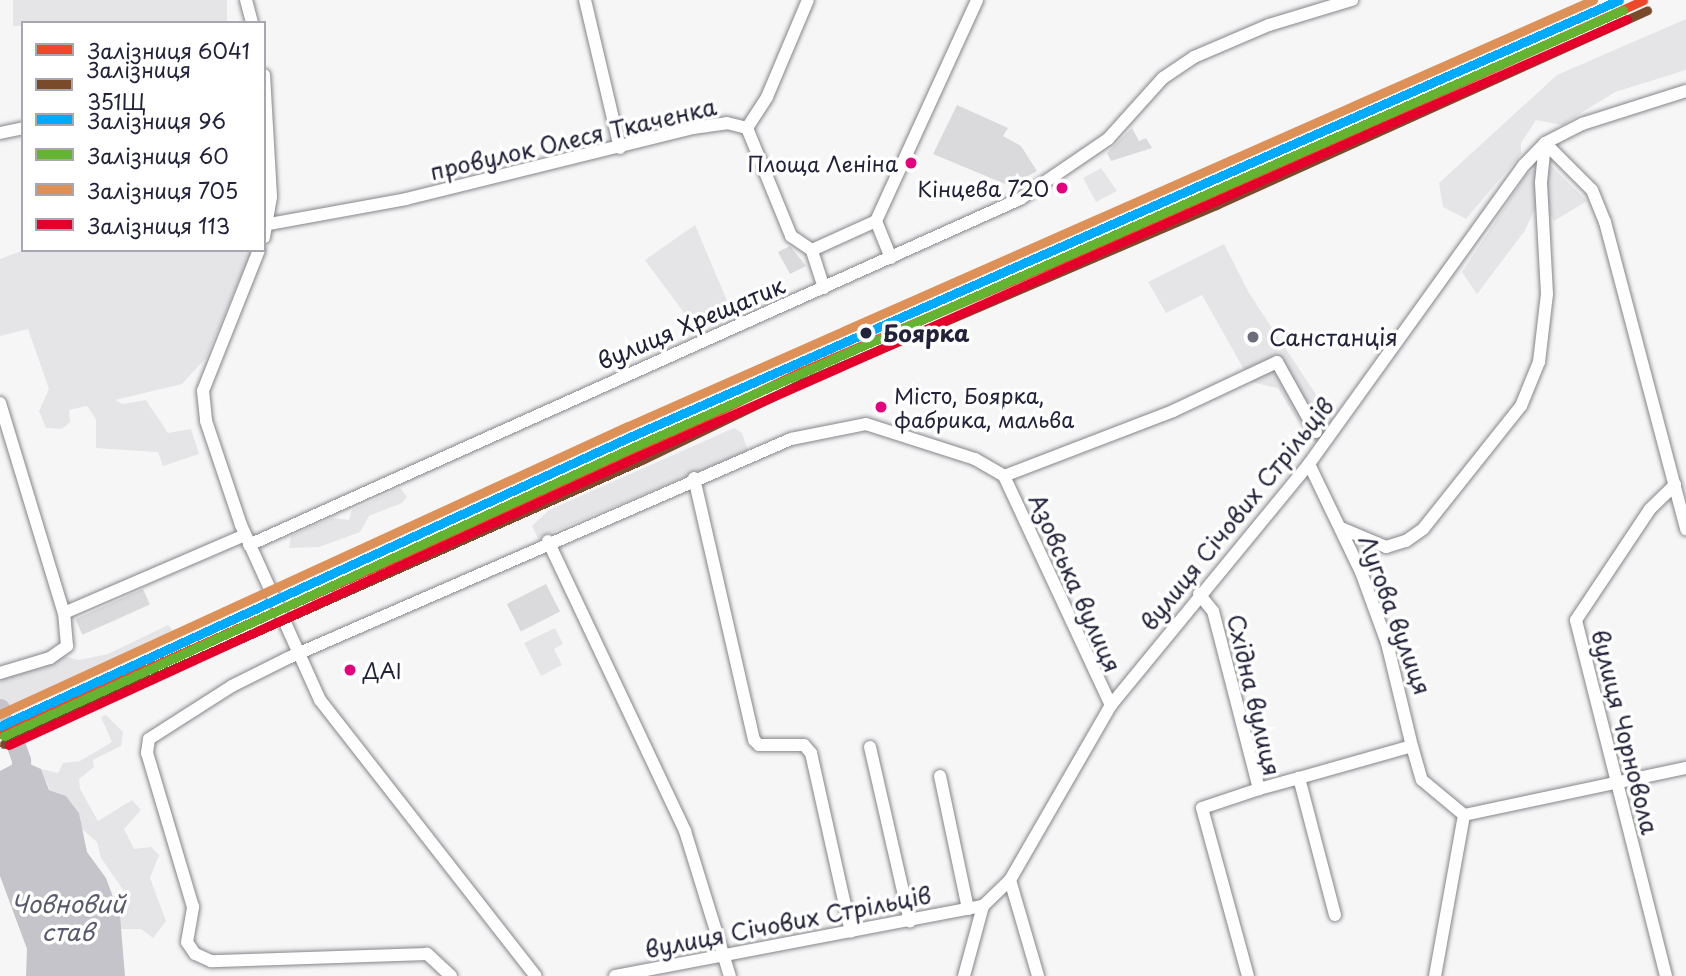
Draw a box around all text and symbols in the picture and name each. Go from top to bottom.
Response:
legend [21,21,266,252]
text: Залізниця 6041 [88,34,250,66]
text: Залізниця 351Щ [87,53,191,117]
street label: провулок Олеся Ткаченка [426,92,720,186]
text: Залізниця 96 [88,104,226,136]
text: Залізниця 60 [88,139,229,171]
place label: Площа Леніна [747,150,898,176]
marker: Площа Леніна [904,156,918,170]
text: Залізниця 705 [88,174,238,206]
place label: Кінцева 720 [917,175,1049,201]
marker: Кінцева 720 [1055,181,1069,195]
text: Залізниця 113 [88,209,230,241]
street label: вулиця Хрещатик [593,271,789,375]
place label: Боярка [883,319,970,347]
marker: Боярка [855,322,877,344]
place label: Санстанція [1269,323,1398,351]
marker: Санстанція [1243,327,1263,347]
place label: Місто, Боярка, фабрика, мальва [894,382,1075,432]
street label: вулиця Січових Стрільців [1134,392,1340,636]
marker: Місто, Боярка, фабрика, мальва [874,400,888,414]
street label: Азовська вулиця [1023,489,1127,677]
street label: Лугова вулиця [1353,531,1437,699]
street label: Східна вулиця [1222,611,1286,779]
street label: вулиця Чорновола [1586,627,1664,837]
place label: ДАІ [363,657,402,683]
marker: ДАІ [343,663,357,677]
street label: вулиця Січових Стрільців [642,881,934,963]
water label: Човновий став [11,890,125,946]

